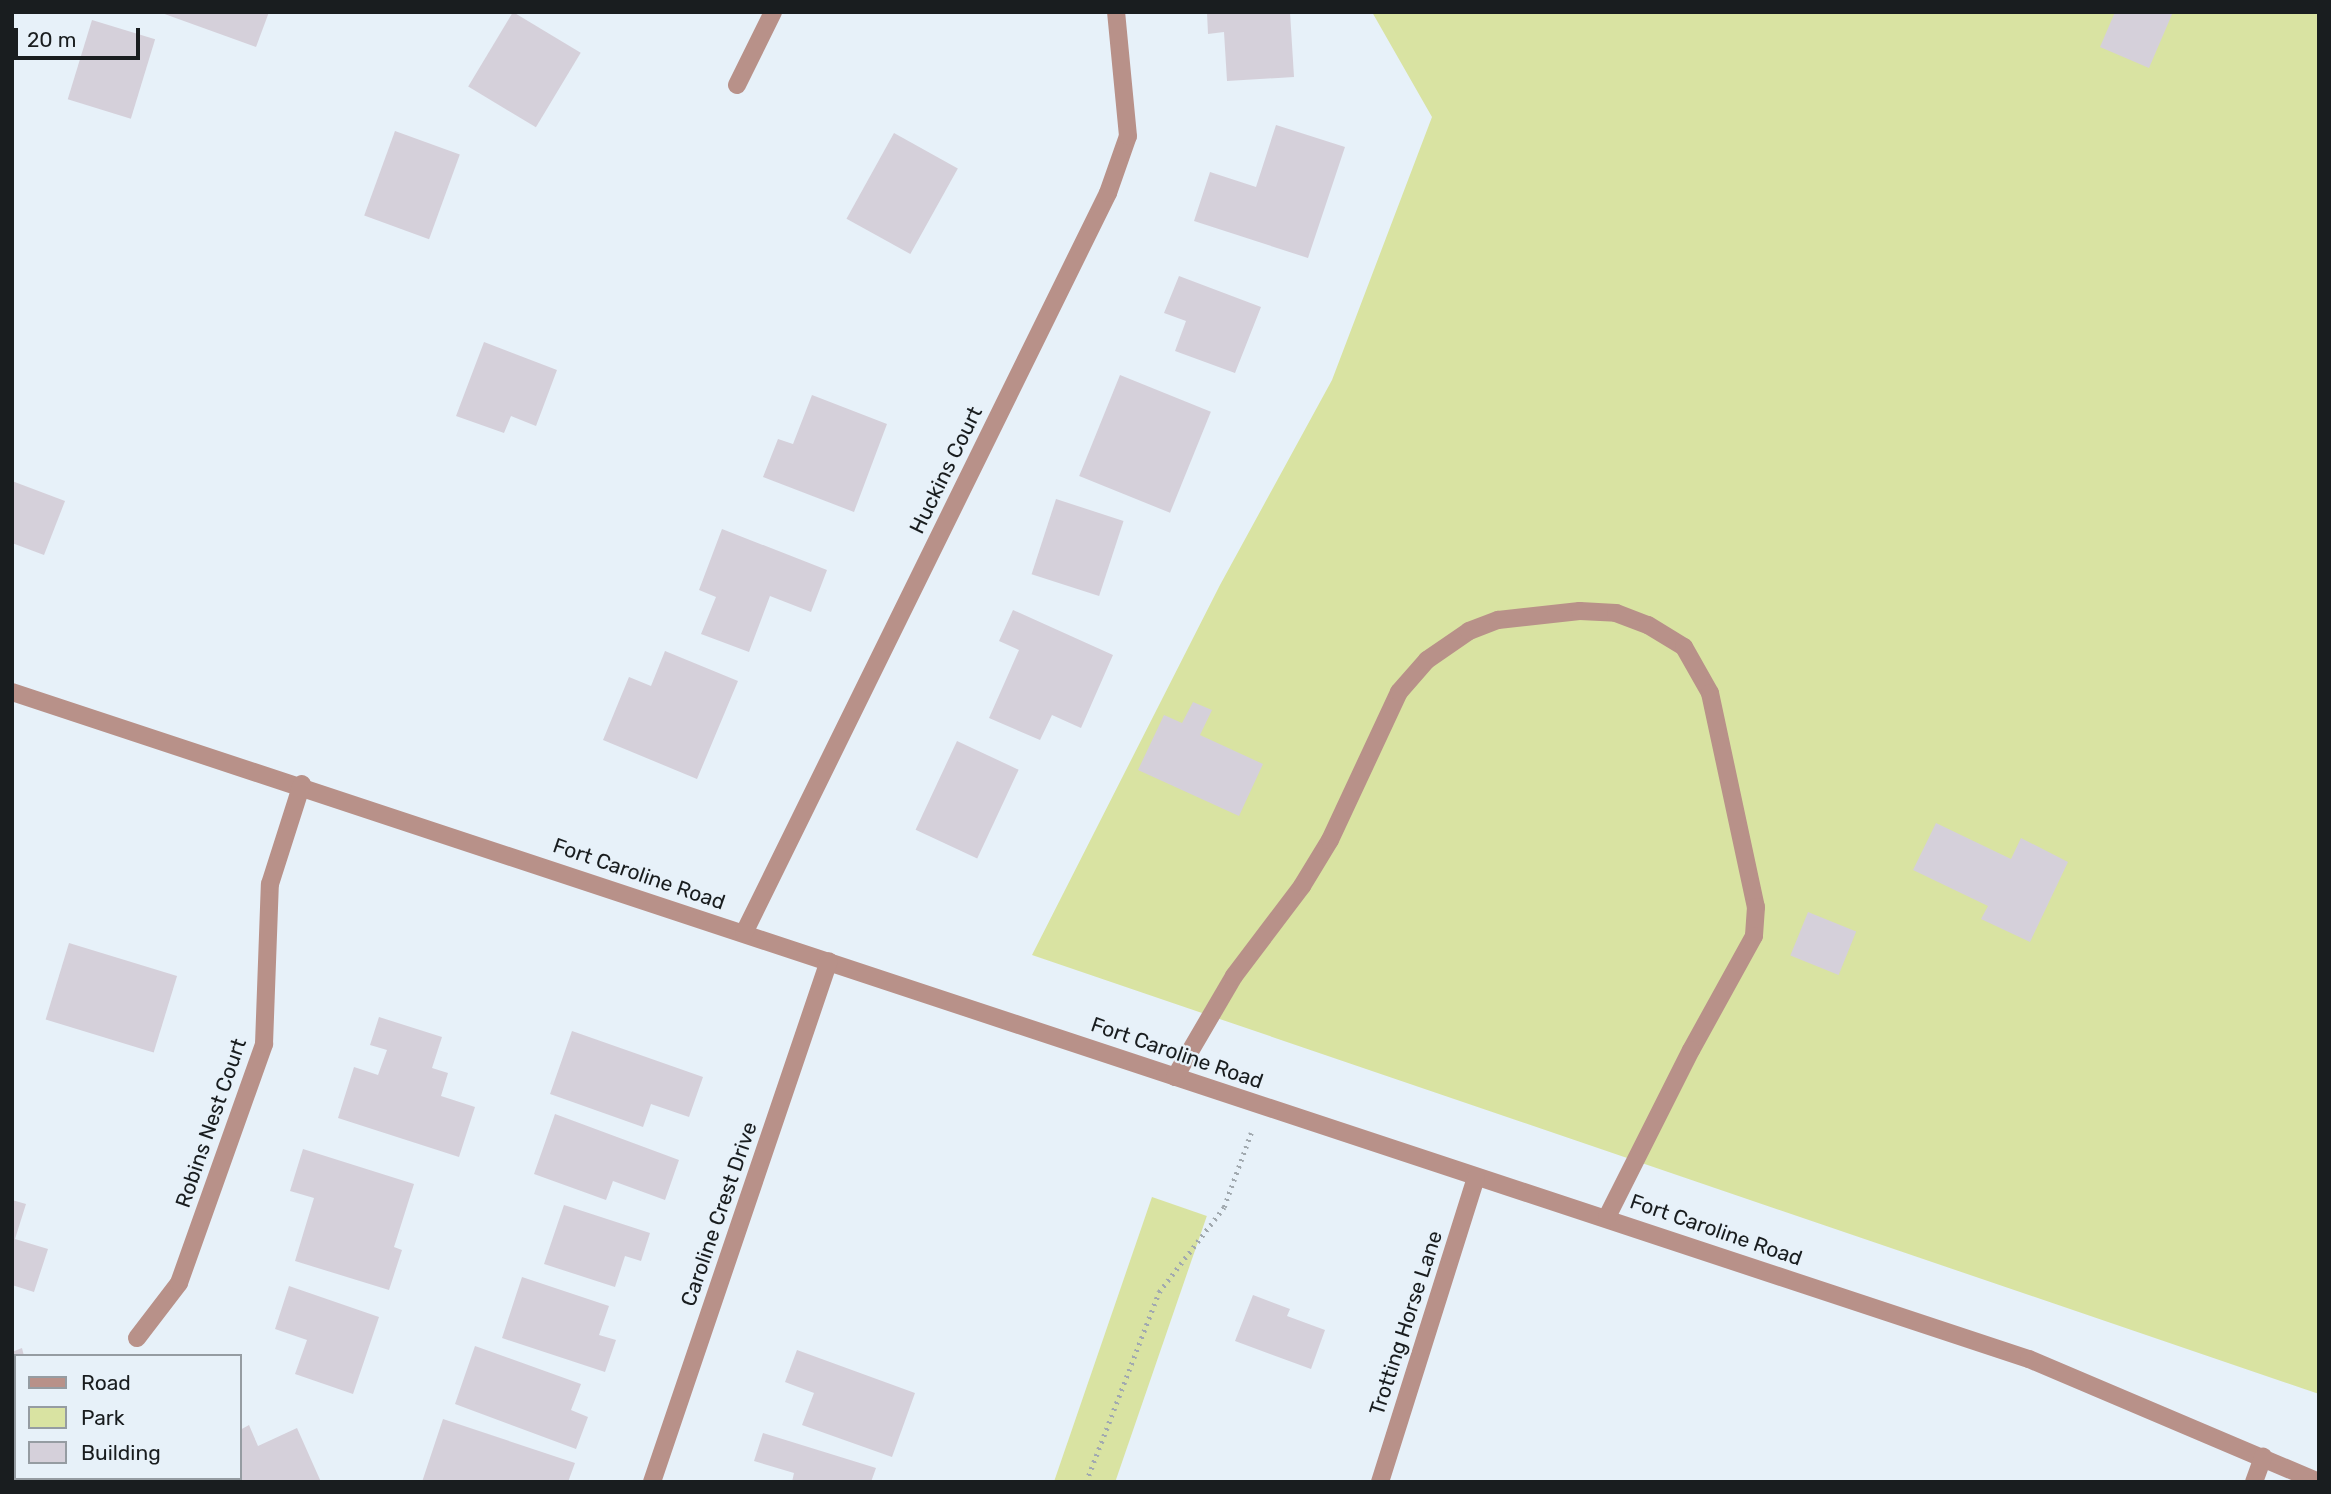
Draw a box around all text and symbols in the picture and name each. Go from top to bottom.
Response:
scale bar [18,14,144,58]
text: 20 m [27,27,76,52]
street label: Huckins Court [904,402,988,538]
street label: Fort Caroline Road [550,833,728,915]
street label: Fort Caroline Road [1088,1012,1266,1094]
street label: Robins Nest Court [170,1035,252,1211]
street label: Caroline Crest Drive [676,1118,762,1310]
street label: Fort Caroline Road [1627,1189,1805,1271]
street label: Trotting Horse Lane [1364,1228,1448,1418]
legend [14,1354,242,1480]
text: Road [81,1370,131,1395]
text: Park [81,1405,125,1430]
text: Building [81,1440,161,1465]

